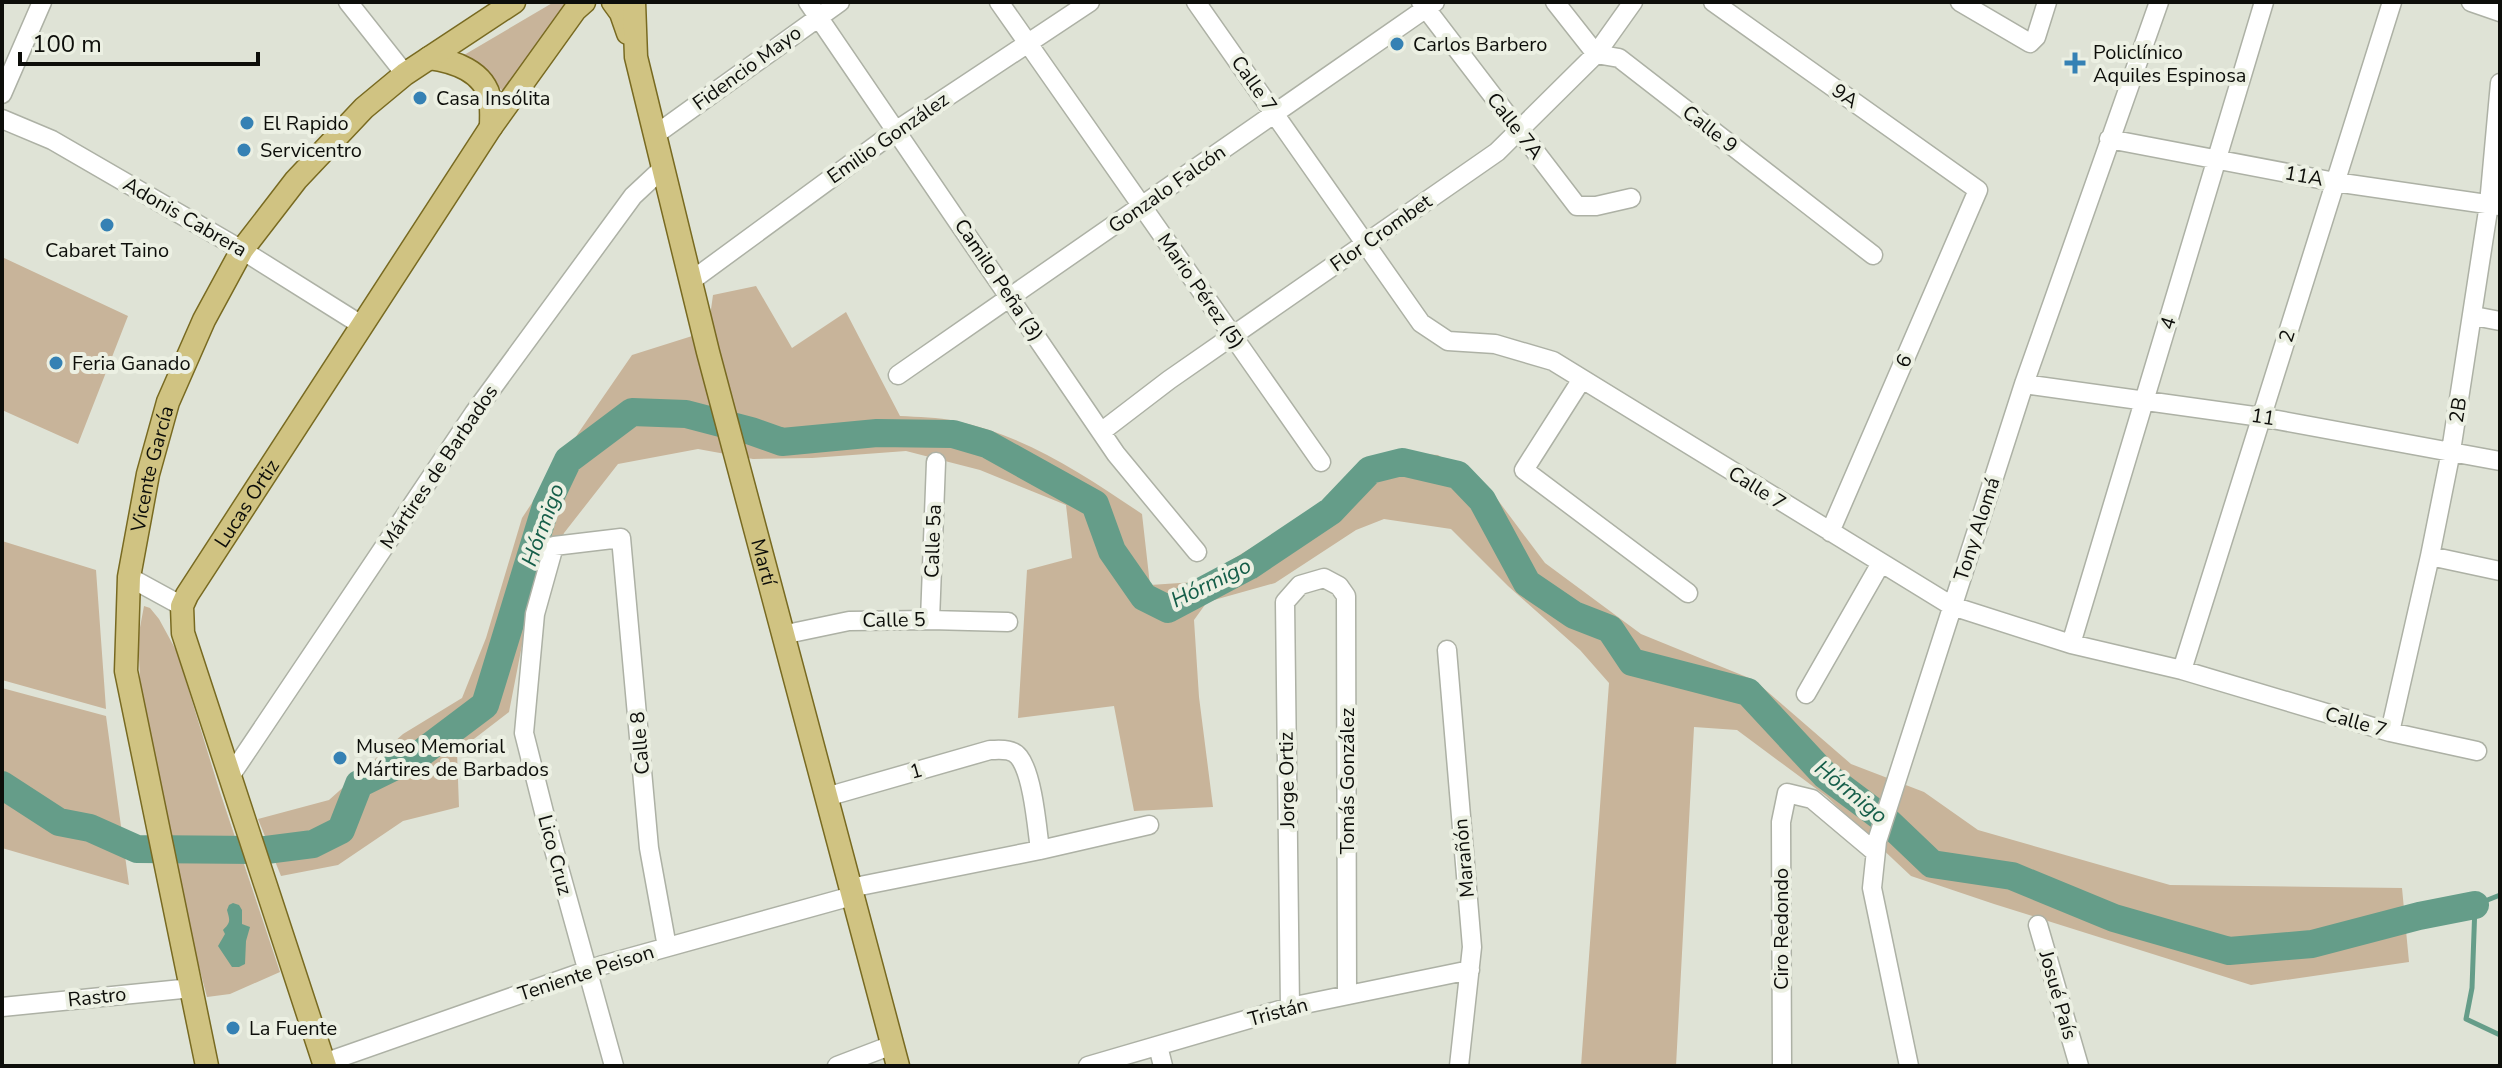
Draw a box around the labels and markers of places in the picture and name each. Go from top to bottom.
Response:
place label: Carlos Barbero [1413,31,1547,58]
marker: Carlos Barbero [1388,35,1406,53]
place label: Policlínico Aquiles Espinosa [2093,39,2246,89]
marker: Policlínico Aquiles Espinosa [2064,52,2086,74]
place label: Casa Insólita [436,85,550,112]
marker: Casa Insólita [411,89,429,107]
place label: El Rapido [263,110,349,137]
marker: El Rapido [238,114,256,132]
place label: Servicentro [260,137,362,164]
marker: Servicentro [235,141,253,159]
marker: Cabaret Taino [98,216,116,234]
place label: Cabaret Taino [45,237,169,264]
place label: Feria Ganado [72,350,191,377]
marker: Feria Ganado [47,354,65,372]
place label: Museo Memorial Mártires de Barbados [356,733,549,783]
marker: Museo Memorial Mártires de Barbados [331,749,349,767]
place label: La Fuente [249,1015,337,1042]
marker: La Fuente [224,1019,242,1037]

